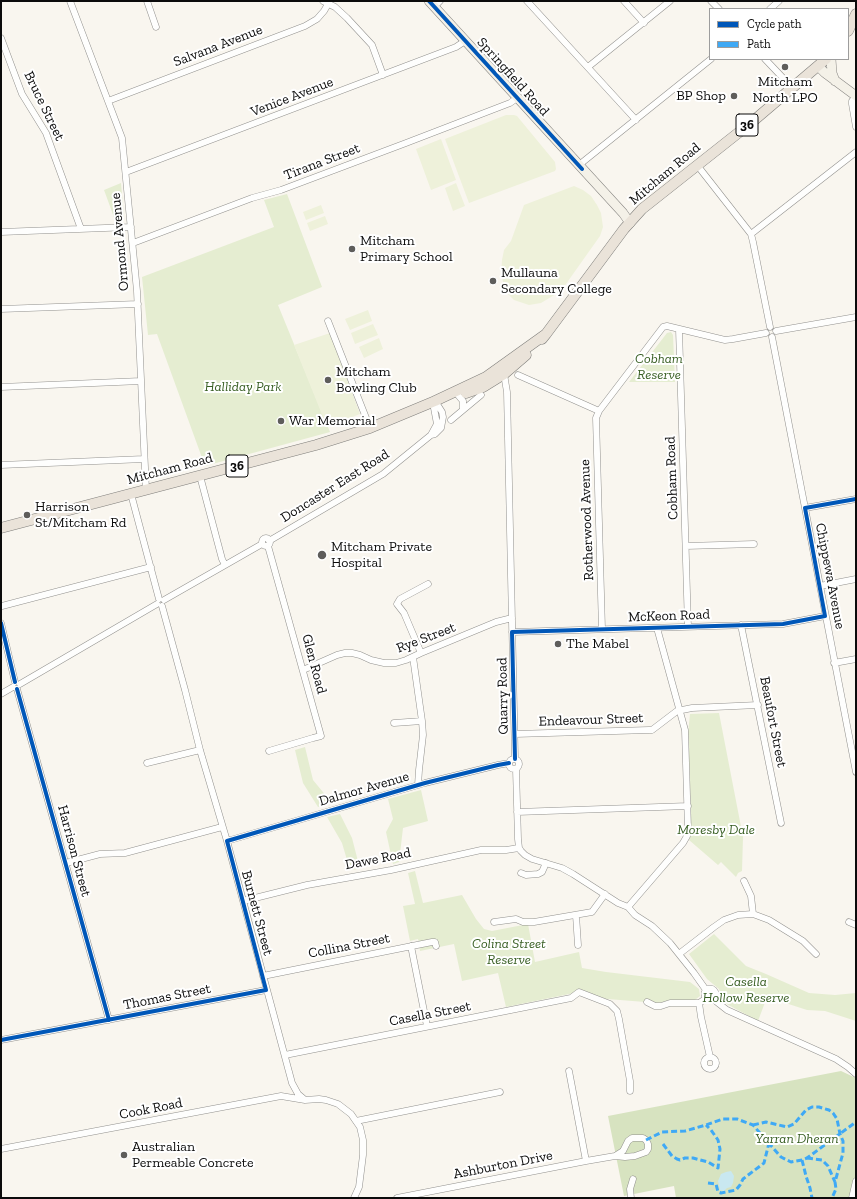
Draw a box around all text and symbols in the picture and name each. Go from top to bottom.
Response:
legend [709,8,849,60]
text: Cycle path [747,17,801,31]
street label: Salvana Avenue [171,21,265,71]
street label: Springfield Road [473,34,553,120]
text: Path [747,37,771,51]
marker: Mitcham North LPO [780,62,790,72]
street label: Bruce Street [20,68,68,144]
street label: Venice Avenue [248,74,336,120]
place label: Mitcham North LPO [752,74,818,106]
place label: BP Shop [676,88,726,104]
marker: BP Shop [729,91,739,101]
road number: 36 [736,114,758,136]
street label: Mitcham Road [626,139,704,209]
street label: Tirana Street [282,140,362,184]
street label: Ormond Avenue [107,192,133,292]
place label: Mitcham Primary School [360,233,453,266]
marker: Mitcham Primary School [347,244,357,254]
place label: Mullauna Secondary College [501,265,612,298]
marker: Mullauna Secondary College [488,276,498,286]
park label: Cobham Reserve [635,351,683,384]
place label: Mitcham Bowling Club [336,364,417,396]
marker: Mitcham Bowling Club [323,375,333,385]
park label: Halliday Park [205,379,281,395]
place label: War Memorial [289,413,375,429]
marker: War Memorial [276,416,286,426]
street label: Cobham Road [662,436,682,520]
street label: Doncaster East Road [278,446,392,526]
street label: Mitcham Road [125,450,215,488]
road number: 36 [226,455,248,477]
street label: Rotherwood Avenue [576,459,598,581]
place label: Harrison St/Mitcham Rd [35,499,126,532]
marker: Harrison St/Mitcham Rd [22,510,32,520]
street label: Chippewa Avenue [811,522,849,630]
place label: Mitcham Private Hospital [331,539,432,572]
marker: Mitcham Private Hospital [316,549,328,561]
street label: McKeon Road [628,606,710,626]
street label: Rye Street [394,619,458,657]
street label: Glen Road [298,632,330,696]
place label: The Mabel [566,636,629,652]
marker: The Mabel [553,639,563,649]
street label: Quarry Road [494,657,512,735]
street label: Beaufort Street [756,675,790,769]
street label: Endeavour Street [538,710,644,730]
street label: Dalmor Avenue [317,768,411,810]
street label: Harrison Street [54,803,94,899]
park label: Moresby Dale [677,822,755,838]
street label: Dawe Road [344,844,412,874]
street label: Burnett Street [238,869,276,957]
street label: Collina Street [307,930,391,962]
park label: Colina Street Reserve [472,936,546,968]
park label: Casella Hollow Reserve [703,974,789,1006]
street label: Thomas Street [122,980,212,1014]
street label: Casella Street [388,998,472,1030]
street label: Cook Road [118,1095,184,1123]
park label: Yarran Dheran [755,1131,839,1147]
place label: Australian Permeable Concrete [132,1139,254,1172]
street label: Ashburton Drive [452,1147,554,1183]
marker: Australian Permeable Concrete [119,1150,129,1160]

